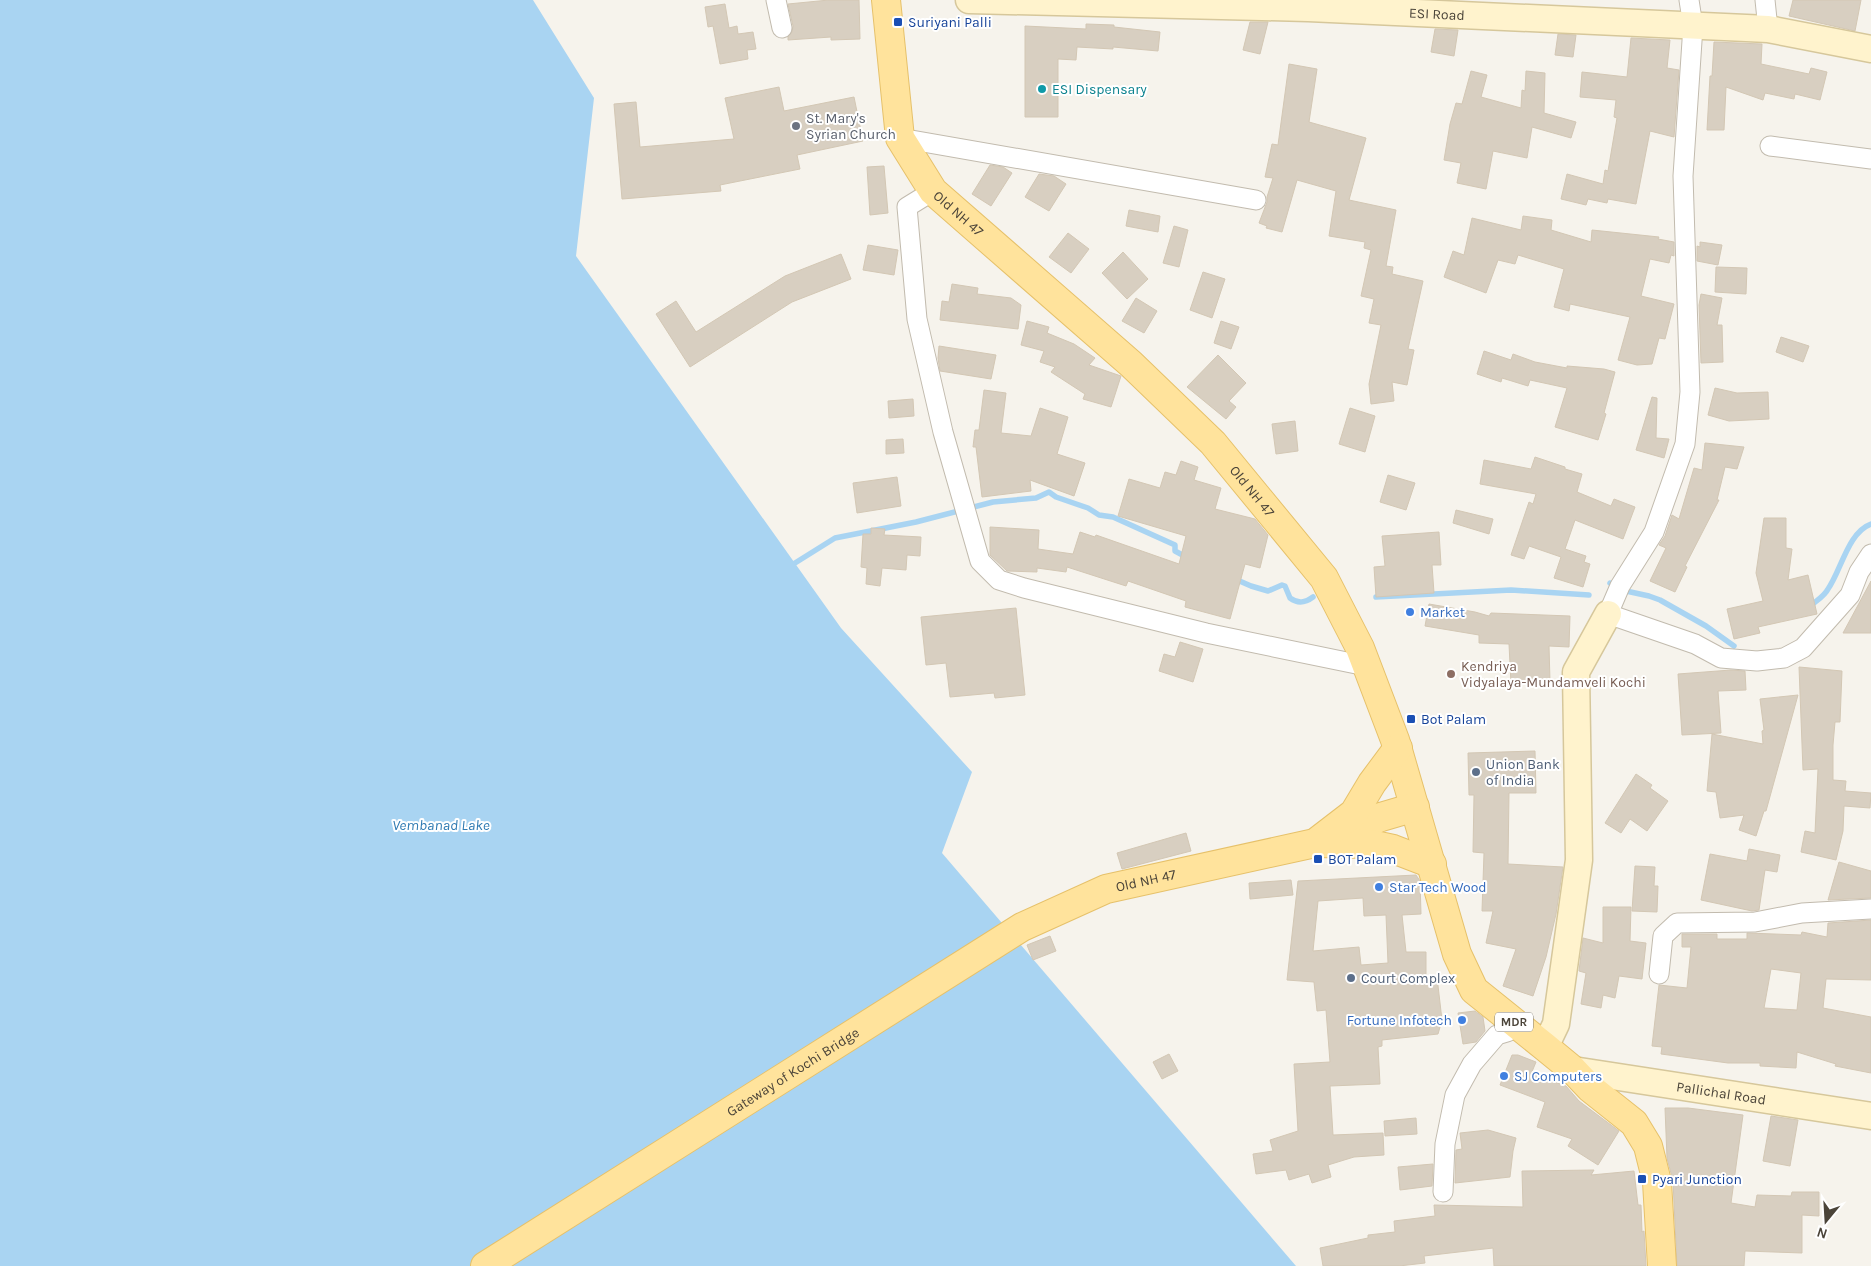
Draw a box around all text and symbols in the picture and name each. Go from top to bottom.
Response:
street label: ESI Road [1408,4,1465,24]
place label: Suriyani Palli [908,14,992,31]
marker: Suriyani Palli [892,16,904,28]
place label: ESI Dispensary [1052,81,1147,98]
marker: ESI Dispensary [1036,83,1048,95]
place label: St. Mary's Syrian Church [806,110,896,143]
marker: St. Mary's Syrian Church [790,120,802,132]
street label: Old NH 47 [930,187,987,240]
street label: Old NH 47 [1226,462,1279,520]
place label: Market [1420,604,1465,621]
marker: Market [1404,606,1416,618]
place label: Kendriya Vidyalaya-Mundamveli Kochi [1461,658,1646,691]
marker: Kendriya Vidyalaya-Mundamveli Kochi [1445,668,1457,680]
place label: Bot Palam [1421,711,1486,728]
marker: Bot Palam [1405,713,1417,725]
place label: Union Bank of India [1486,756,1560,789]
marker: Union Bank of India [1470,766,1482,778]
water label: Vembanad Lake [392,816,490,834]
place label: BOT Palam [1328,851,1396,868]
marker: BOT Palam [1312,853,1324,865]
street label: Old NH 47 [1114,865,1178,895]
place label: Star Tech Wood [1389,879,1487,896]
marker: Star Tech Wood [1373,881,1385,893]
place label: Court Complex [1361,970,1455,987]
marker: Court Complex [1345,972,1357,984]
place label: Fortune Infotech [1347,1012,1452,1029]
road number: MDR [1495,1012,1533,1032]
marker: Fortune Infotech [1456,1014,1468,1026]
street label: Gateway of Kochi Bridge [723,1024,862,1120]
place label: SJ Computers [1514,1068,1602,1085]
marker: SJ Computers [1498,1070,1510,1082]
street label: Pallichal Road [1675,1078,1767,1108]
place label: Pyari Junction [1652,1171,1742,1188]
marker: Pyari Junction [1636,1173,1648,1185]
north arrow [1801,1196,1851,1246]
text: N [1815,1223,1830,1243]

